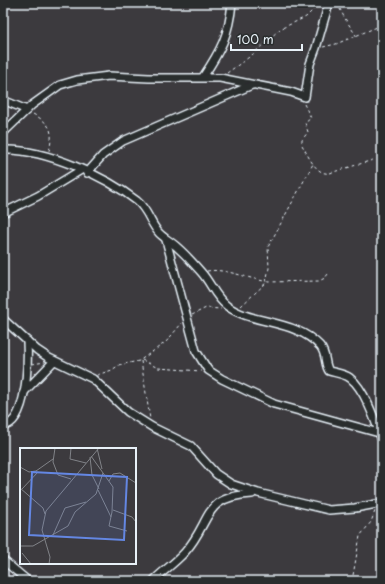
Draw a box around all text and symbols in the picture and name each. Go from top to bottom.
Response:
scale bar [231,26,302,52]
text: 100 m [237,30,274,48]
inset map [20,448,136,564]

